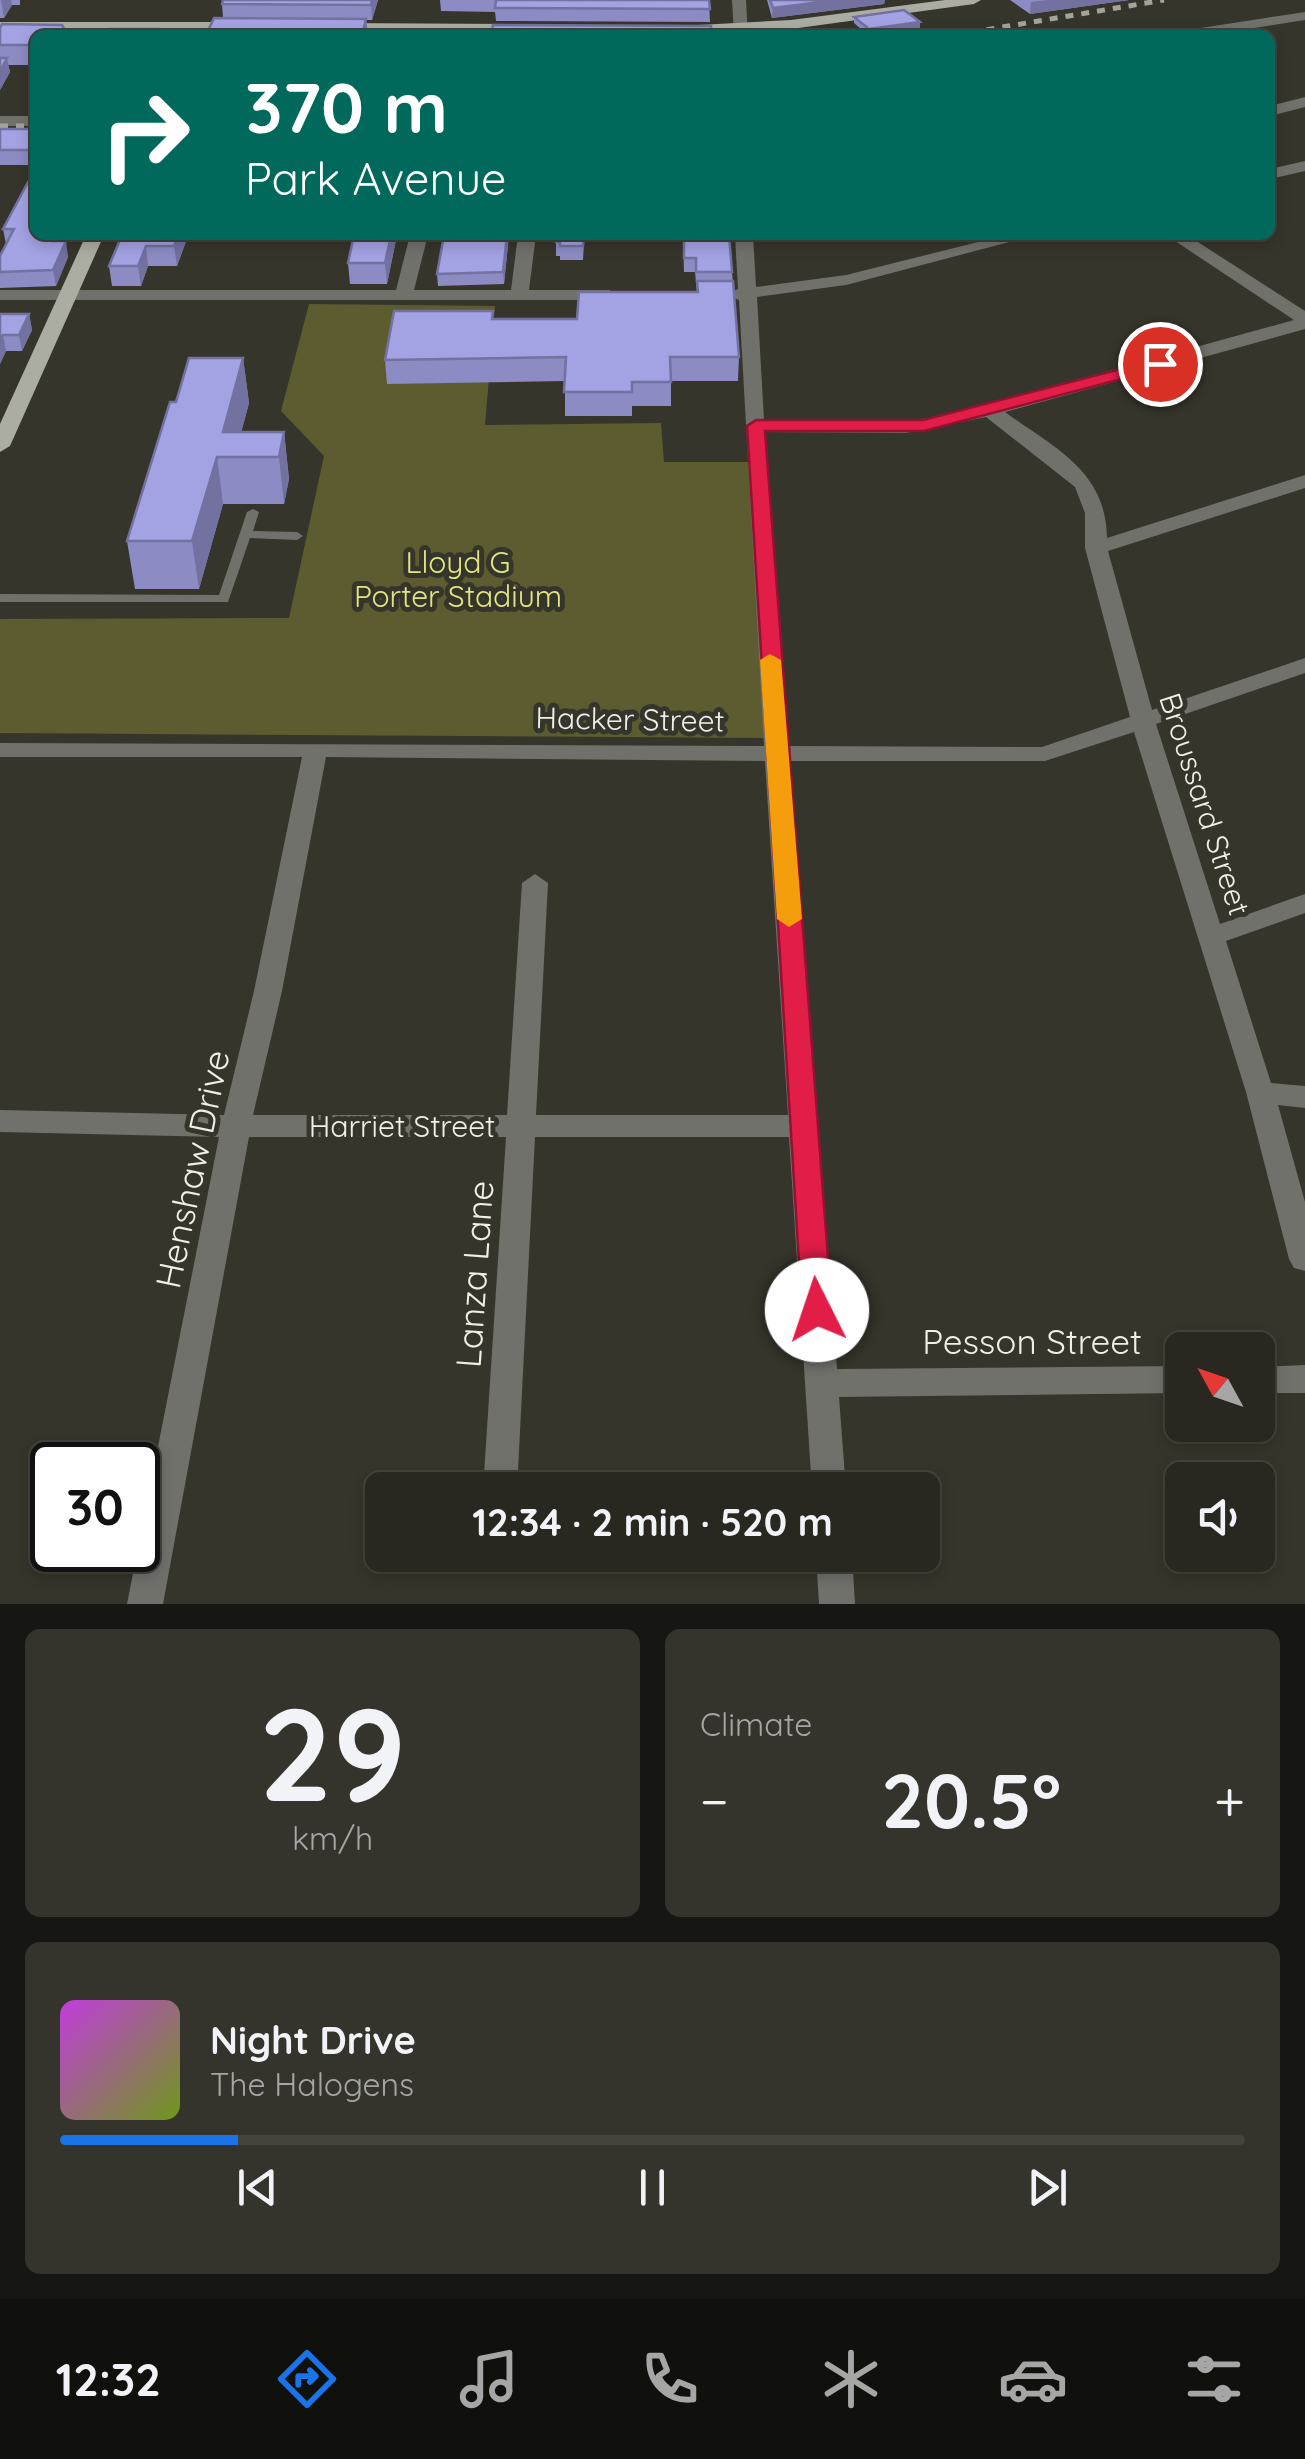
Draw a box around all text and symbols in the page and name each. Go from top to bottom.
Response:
text: 370 m [245,63,448,151]
icon: right [80,70,210,200]
text: Park Avenue [245,150,506,206]
pin [1118,322,1203,407]
icon: arrive [1133,337,1188,392]
park label: Lloyd G Porter Stadium [354,543,562,615]
street label: Broussard Street [1151,688,1259,920]
street label: Hacker Street [535,698,725,740]
street label: Henshaw Drive [145,1046,239,1292]
street label: Harriet Street [309,1107,495,1145]
street label: Lanza Lane [446,1179,502,1369]
position arrow [765,1258,869,1362]
street label: Pesson Street [922,1319,1142,1363]
north arrow [1165,1332,1275,1442]
map controls [1165,1332,1275,1572]
speed limit sign: 30 [30,1442,160,1572]
button: sound [1165,1462,1275,1572]
text: 12:34 · 2 min · 520 m [472,1498,833,1546]
text: 29 [259,1671,406,1834]
text: Climate [700,1704,812,1744]
text: 20.5° [881,1753,1061,1847]
text: − [700,1766,729,1835]
text: + [1214,1766,1245,1835]
text: km/h [292,1818,373,1858]
text: Night Drive [210,2016,416,2064]
text: The Halogens [210,2064,414,2104]
icon: previous [230,2160,285,2215]
icon: pause [625,2160,680,2215]
icon: next [1020,2160,1075,2215]
icon: directions [272,2344,342,2414]
icon: music [454,2344,524,2414]
icon: phone [635,2344,705,2414]
icon: climate [816,2344,886,2414]
icon: car [998,2344,1068,2414]
icon: filters [1179,2344,1249,2414]
text: 12:32 [56,2351,161,2407]

